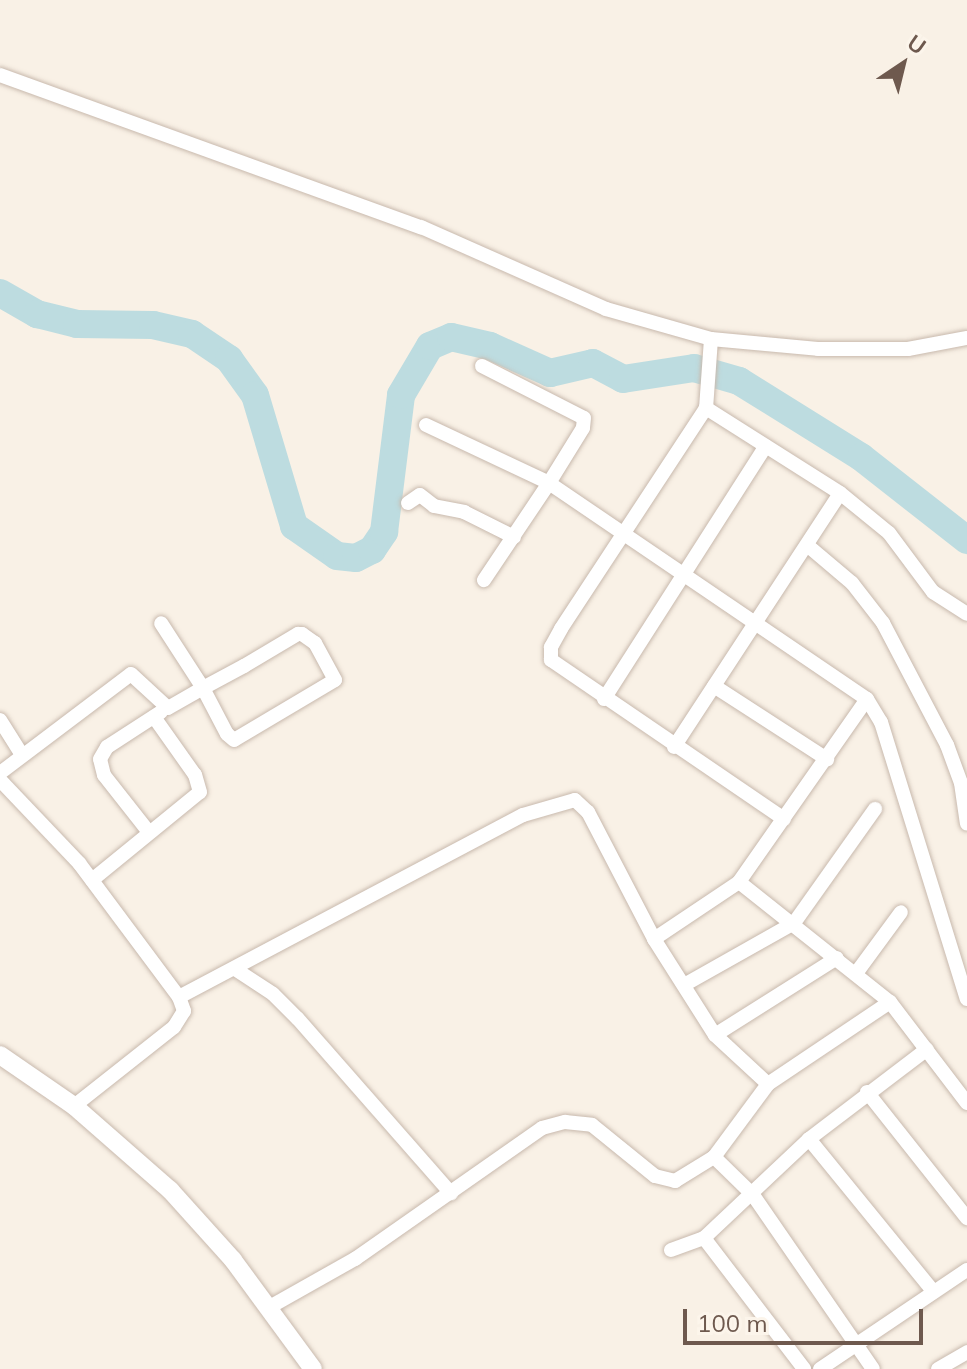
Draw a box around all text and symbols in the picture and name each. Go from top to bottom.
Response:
north arrow [863,24,943,104]
text: U [902,28,931,60]
scale bar [687,1293,927,1343]
text: 100 m [697,1308,768,1338]

